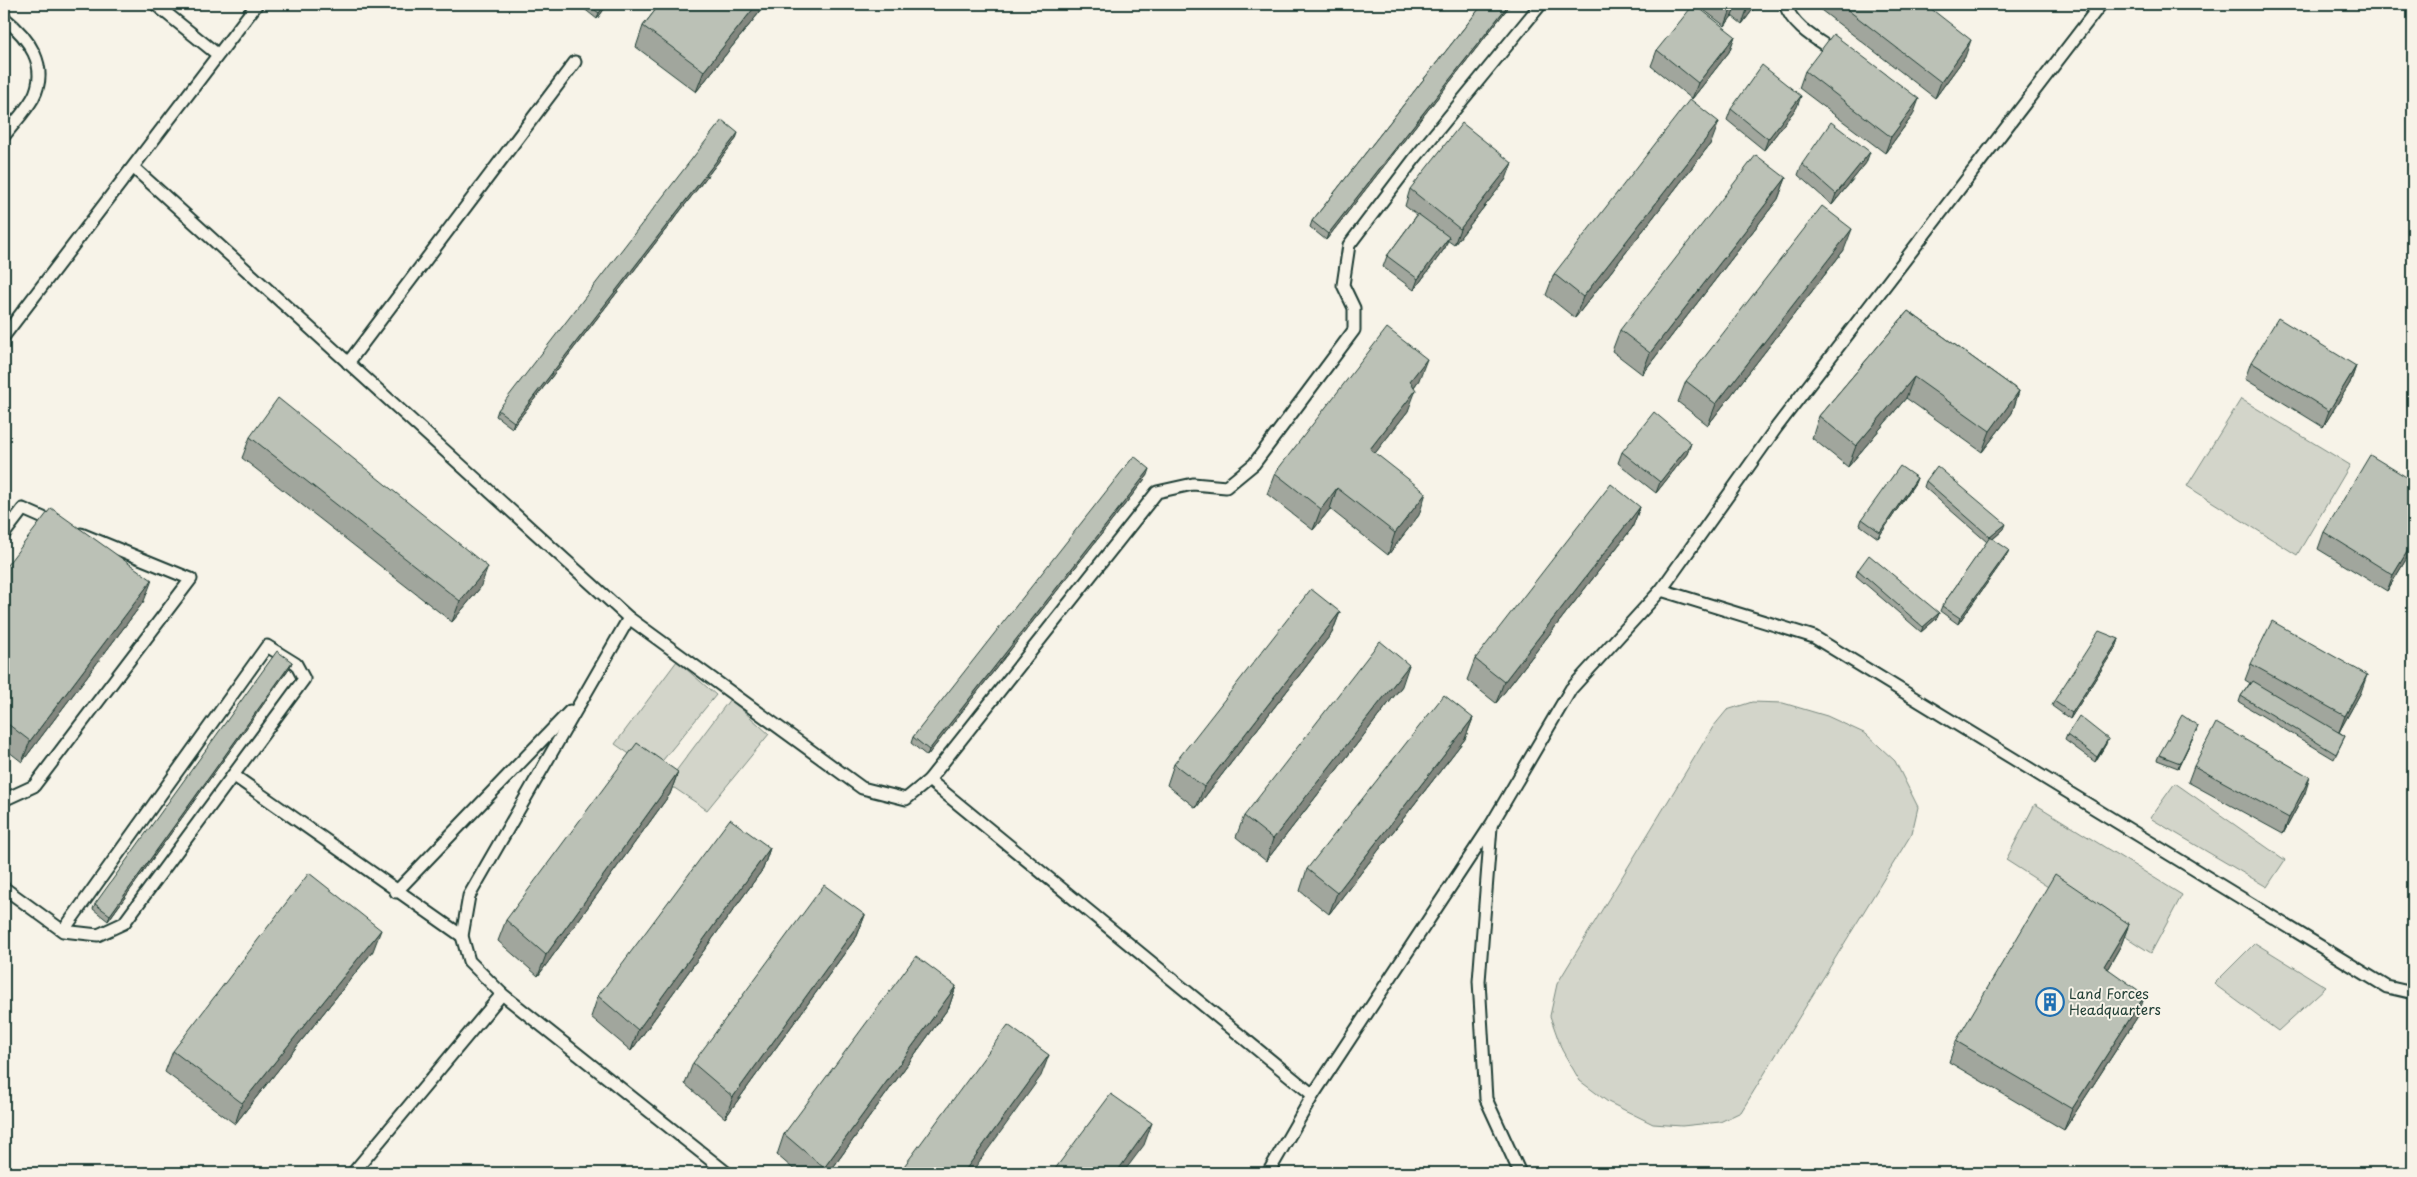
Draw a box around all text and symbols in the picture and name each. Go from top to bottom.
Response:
place label: Land Forces Headquarters [2069,983,2161,1020]
building icon: Land Forces Headquarters [2035,987,2065,1017]

